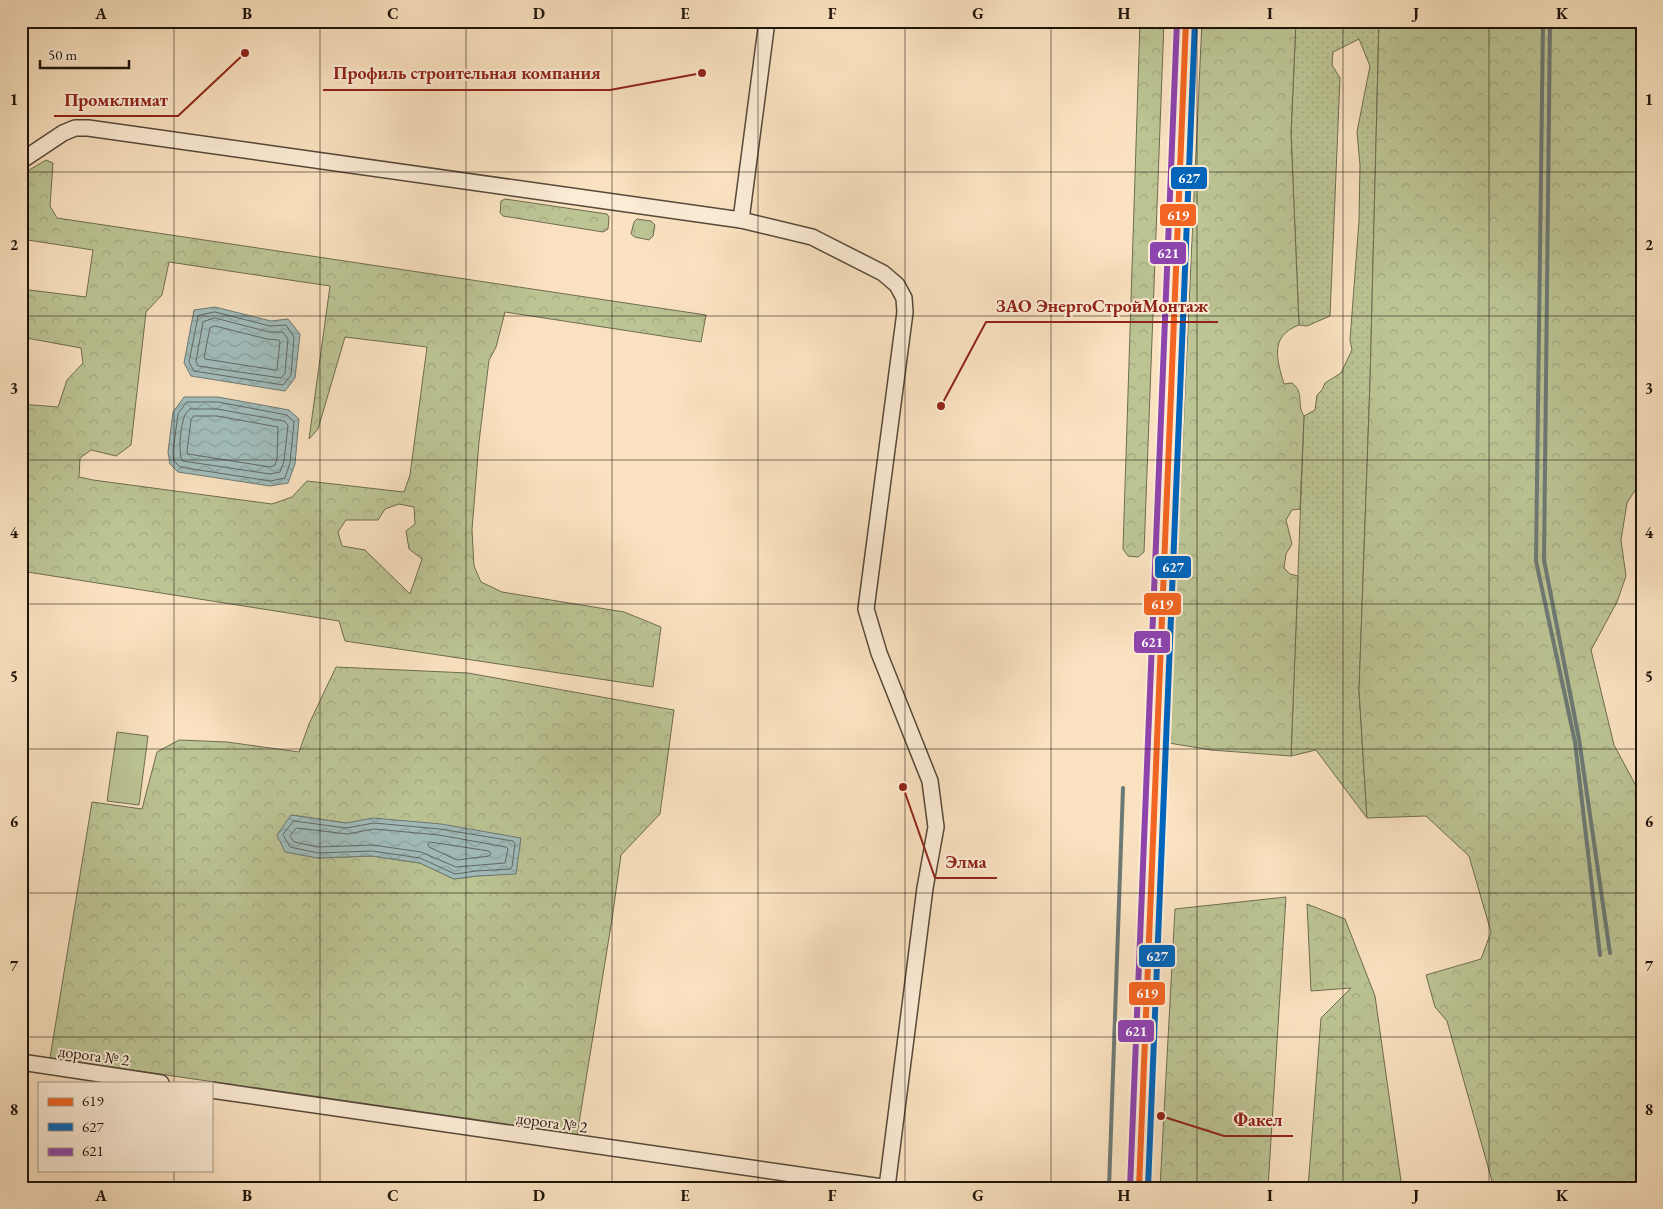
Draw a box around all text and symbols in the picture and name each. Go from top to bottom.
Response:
text: A [94,3,107,24]
text: B [242,3,252,24]
text: C [387,3,399,24]
text: D [533,3,545,24]
text: E [680,3,690,24]
text: F [828,3,837,24]
text: G [972,3,984,24]
text: H [1118,3,1131,24]
text: I [1267,3,1273,24]
text: J [1411,3,1419,24]
text: K [1556,3,1569,24]
scale bar [40,38,129,70]
text: 50 m [48,45,77,64]
callout: Профиль строительная компания [323,57,610,90]
text: Профиль строительная компания [333,61,601,84]
callout: Промклимат [54,83,178,116]
text: Промклимат [64,88,168,111]
text: 1 [10,89,18,110]
text: 1 [1645,89,1653,110]
line badge: 627 [1170,166,1208,190]
text: 627 [1178,169,1201,187]
line badge: 619 [1159,203,1197,227]
text: 619 [1167,206,1190,224]
text: 2 [10,234,19,255]
text: 2 [1645,234,1654,255]
line badge: 621 [1149,241,1187,265]
text: 621 [1157,244,1179,262]
callout: ЗАО ЭнергоСтройМонтаж [986,289,1218,322]
text: ЗАО ЭнергоСтройМонтаж [996,294,1209,317]
text: 3 [10,378,18,399]
text: 3 [1645,378,1653,399]
text: 4 [10,522,19,543]
text: 4 [1645,522,1654,543]
line badge: 627 [1154,555,1192,579]
text: 627 [1162,558,1185,576]
line badge: 619 [1143,592,1182,616]
text: 619 [1151,595,1174,613]
line badge: 621 [1133,630,1171,654]
text: 621 [1141,633,1163,651]
text: 5 [10,666,18,687]
text: 5 [1645,666,1653,687]
text: 6 [10,811,19,832]
text: 6 [1645,811,1654,832]
callout: Элма [935,845,997,878]
text: Элма [945,850,987,873]
line badge: 627 [1138,944,1176,968]
text: 627 [1146,947,1169,965]
text: 7 [10,955,19,976]
text: 7 [1645,955,1654,976]
line badge: 619 [1128,981,1166,1006]
text: 619 [1136,984,1159,1002]
line badge: 621 [1117,1019,1155,1043]
text: 621 [1125,1022,1147,1040]
street label: дорога № 2 [57,1040,131,1071]
legend [38,1082,212,1172]
text: 619 [82,1091,104,1110]
text: 8 [10,1099,18,1120]
text: 8 [1645,1099,1653,1120]
callout: Факел [1224,1103,1293,1136]
street label: дорога № 2 [515,1107,589,1138]
text: Факел [1234,1108,1282,1131]
text: 627 [82,1117,104,1136]
text: 621 [82,1141,104,1160]
text: A [94,1185,107,1206]
text: B [242,1185,252,1206]
text: C [387,1185,399,1206]
text: D [533,1185,545,1206]
text: E [680,1185,690,1206]
text: F [828,1185,837,1206]
text: G [972,1185,984,1206]
text: H [1118,1185,1131,1206]
text: I [1267,1185,1273,1206]
text: J [1411,1185,1419,1206]
text: K [1556,1185,1569,1206]

